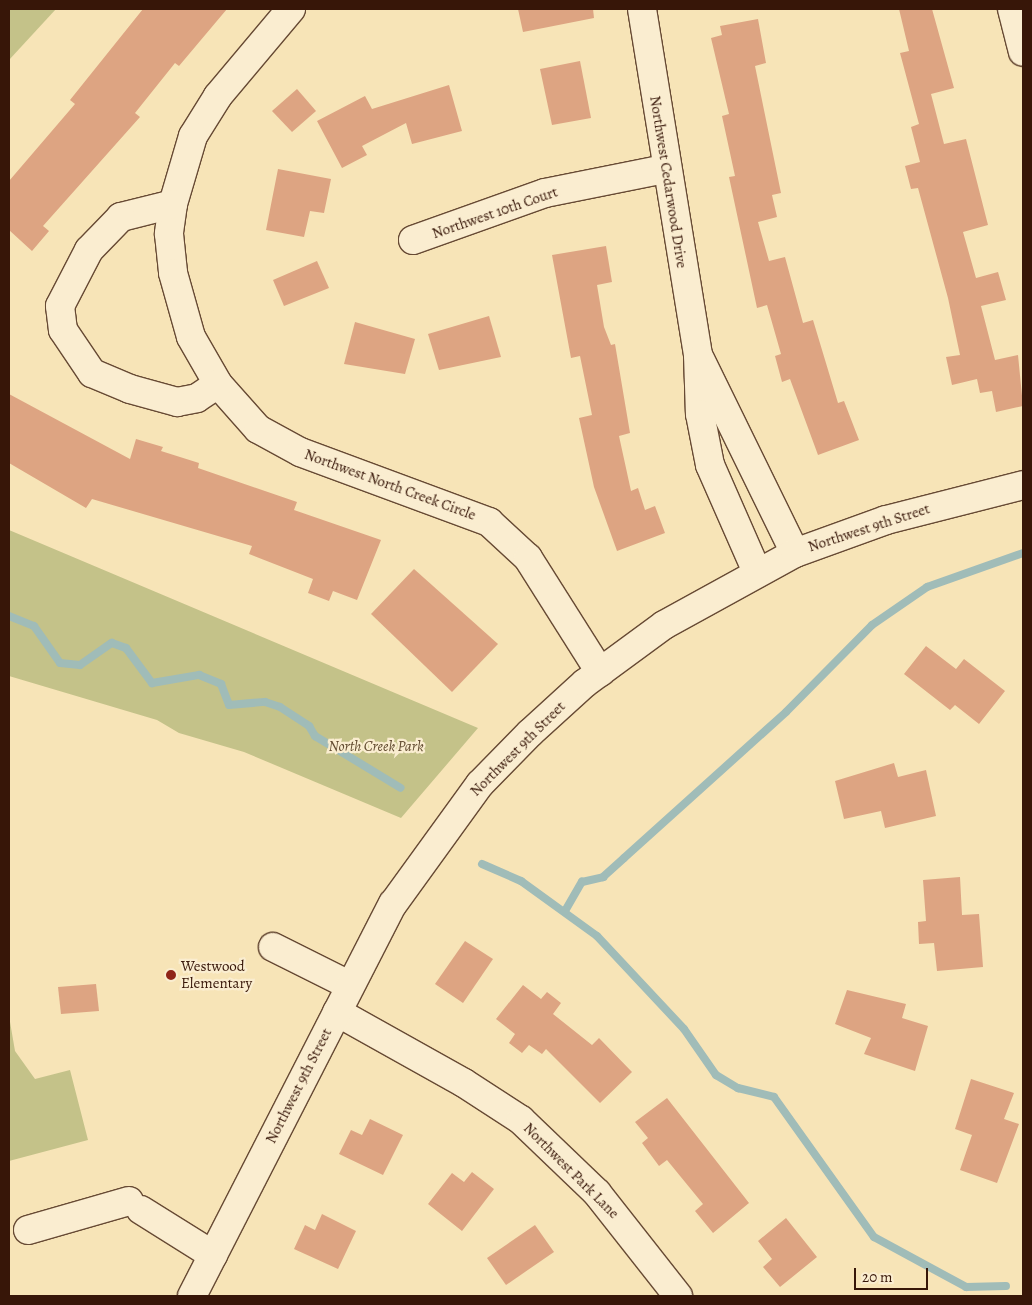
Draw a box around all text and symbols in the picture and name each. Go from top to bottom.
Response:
street label: Northwest Cedarwood Drive [645,95,691,269]
street label: Northwest 10th Court [430,183,560,243]
street label: Northwest North Creek Circle [302,446,478,524]
street label: Northwest 9th Street [806,500,932,556]
street label: Northwest 9th Street [467,698,569,800]
park label: North Creek Park [328,738,424,756]
place label: Westwood Elementary [181,957,252,992]
marker: Westwood Elementary [165,969,177,981]
street label: Northwest 9th Street [262,1025,336,1147]
street label: Northwest Park Lane [519,1119,623,1223]
scale bar [857,1258,931,1290]
text: 20 m [862,1267,893,1287]

